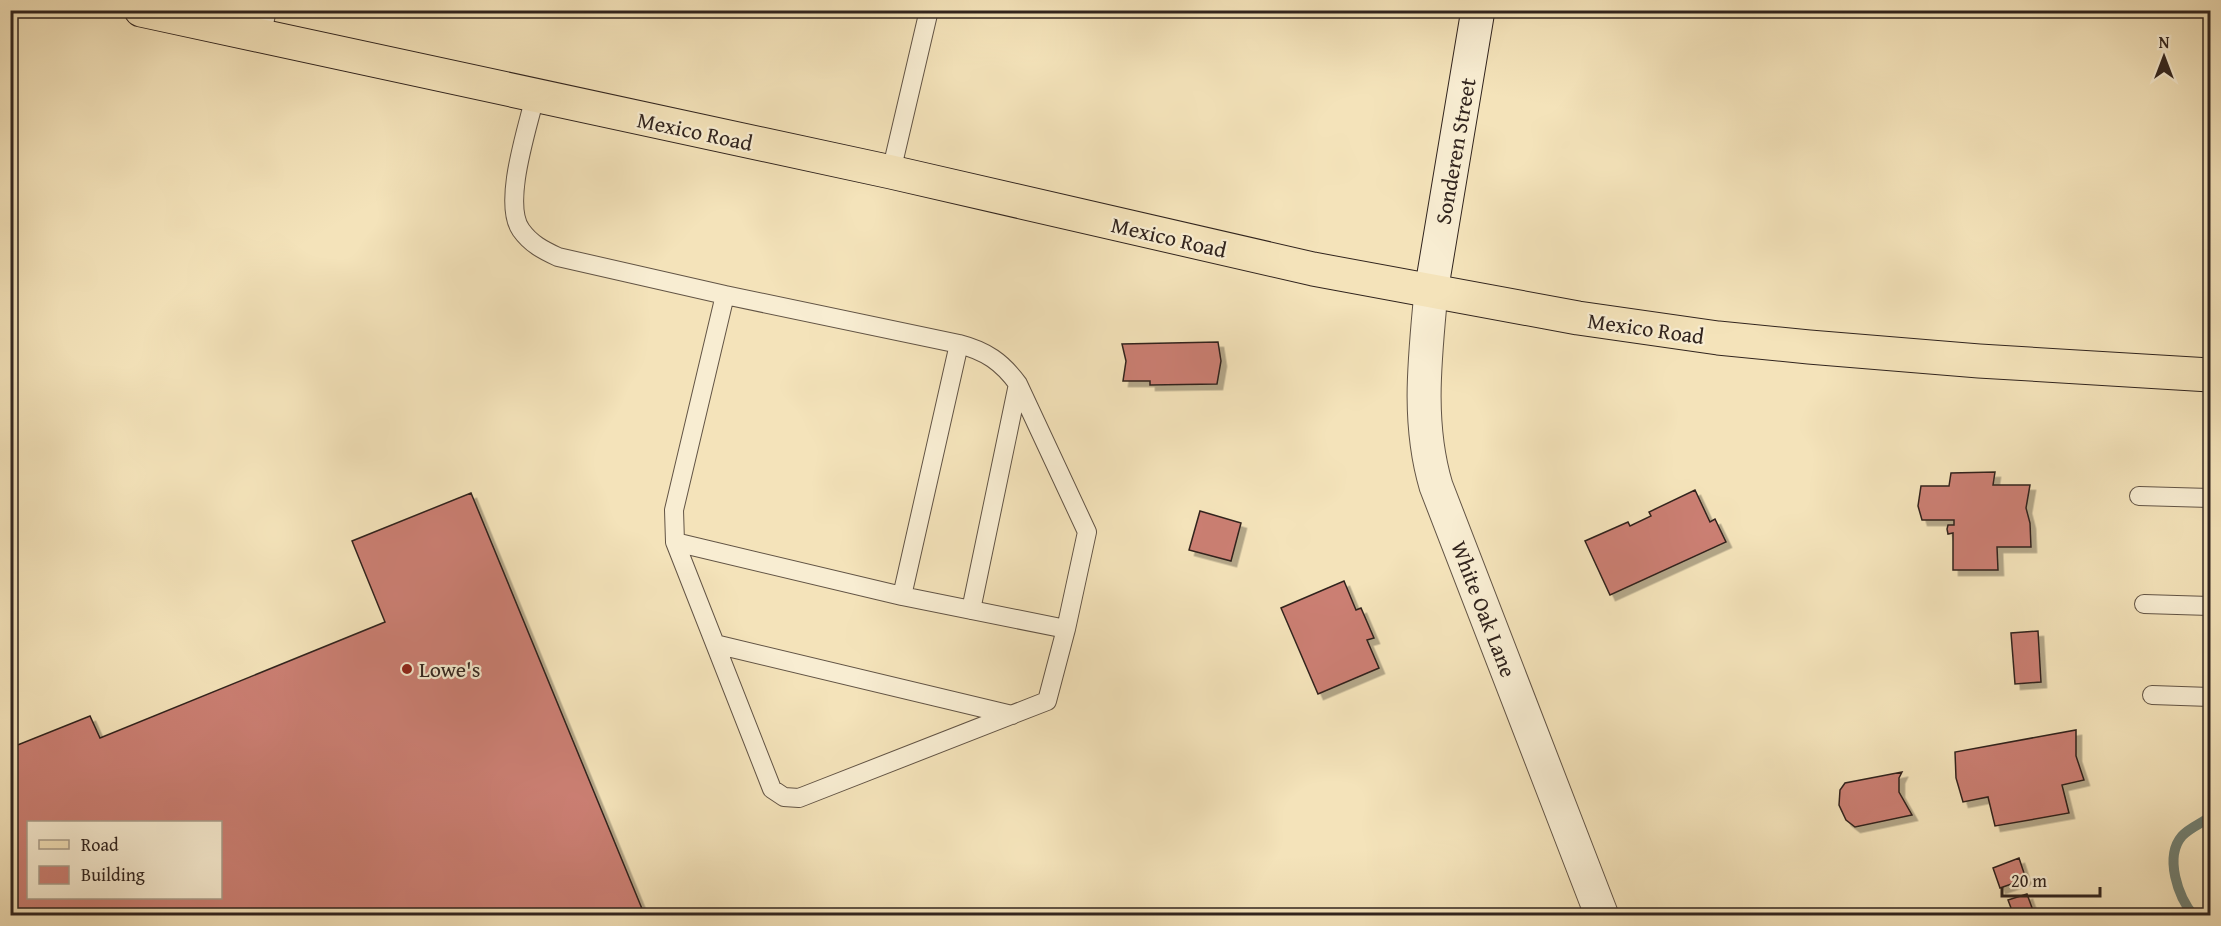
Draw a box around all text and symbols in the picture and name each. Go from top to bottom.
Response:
north arrow [2134,27,2194,87]
text: N [2159,30,2170,54]
street label: Sonderen Street [1426,75,1484,227]
street label: Mexico Road [634,103,756,159]
street label: Mexico Road [1108,208,1230,266]
street label: Mexico Road [1586,304,1707,352]
street label: White Oak Lane [1443,536,1525,682]
place label: Lowe's [419,653,481,685]
marker: Lowe's [400,662,414,676]
legend [27,821,222,899]
text: Road [81,831,119,858]
scale bar [2002,860,2100,898]
text: Building [81,861,145,888]
text: 20 m [2011,867,2047,894]

